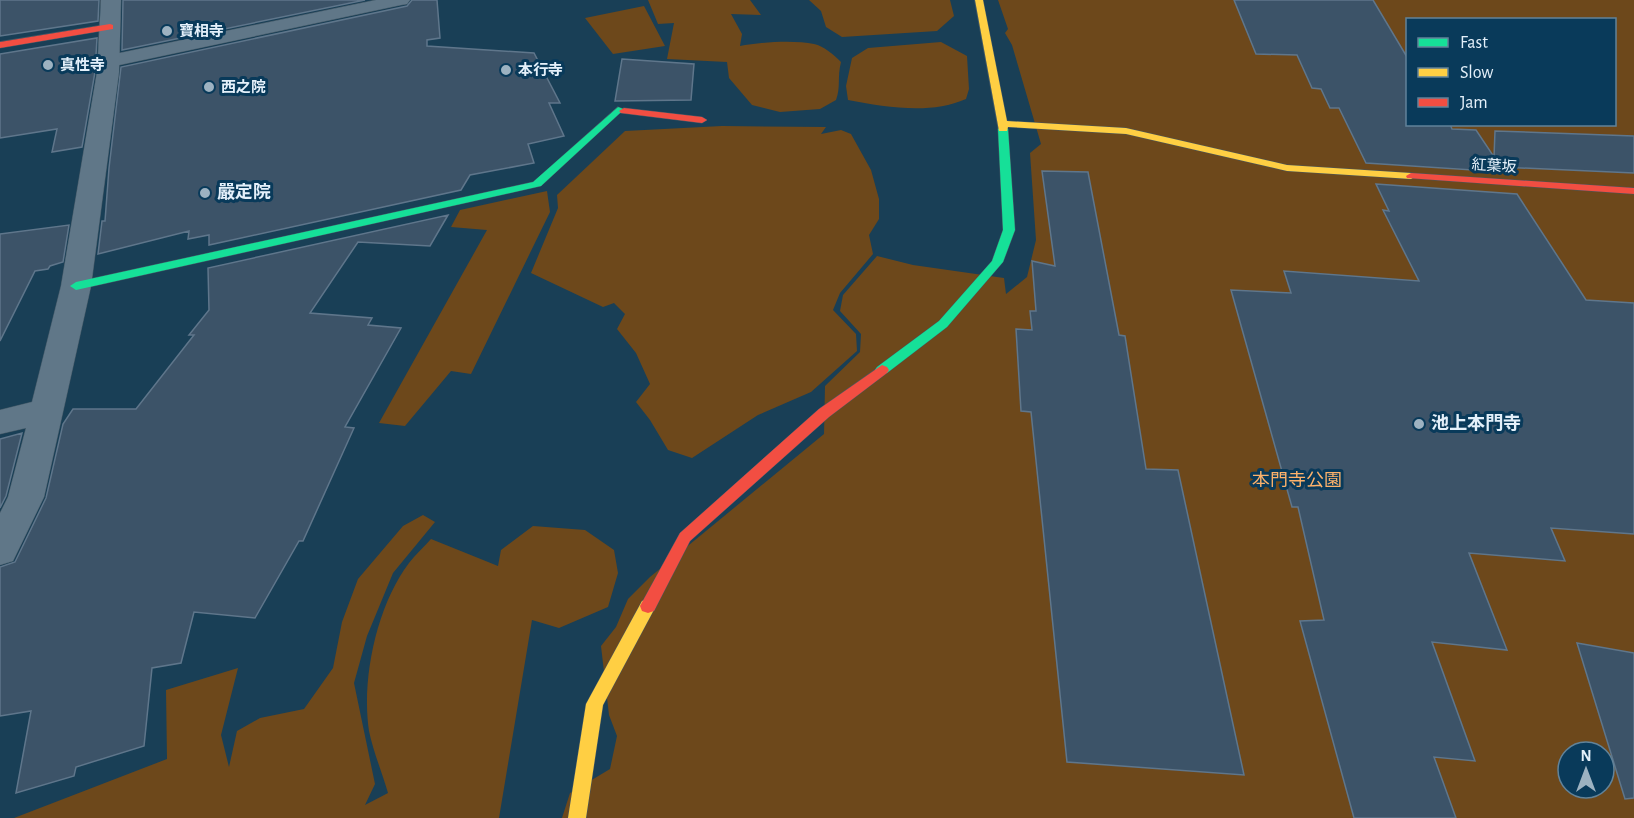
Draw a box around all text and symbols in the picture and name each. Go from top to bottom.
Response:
legend [1406,18,1616,126]
place label: 寶相寺 [179,23,224,39]
marker: 寶相寺 [160,24,174,38]
text: Fast [1460,34,1488,52]
place label: 真性寺 [60,57,105,73]
marker: 真性寺 [41,58,55,72]
place label: 本行寺 [518,62,563,78]
marker: 本行寺 [499,63,513,77]
text: Slow [1460,64,1493,82]
place label: 西之院 [221,79,266,95]
marker: 西之院 [202,80,216,94]
text: Jam [1460,94,1488,112]
street label: 紅葉坂 [1471,156,1517,175]
place label: 嚴定院 [217,182,271,202]
marker: 嚴定院 [198,186,212,200]
place label: 池上本門寺 [1431,414,1521,433]
marker: 池上本門寺 [1412,417,1426,431]
park label: 本門寺公園 [1252,471,1342,490]
north arrow [1556,740,1616,800]
text: N [1580,748,1592,764]

